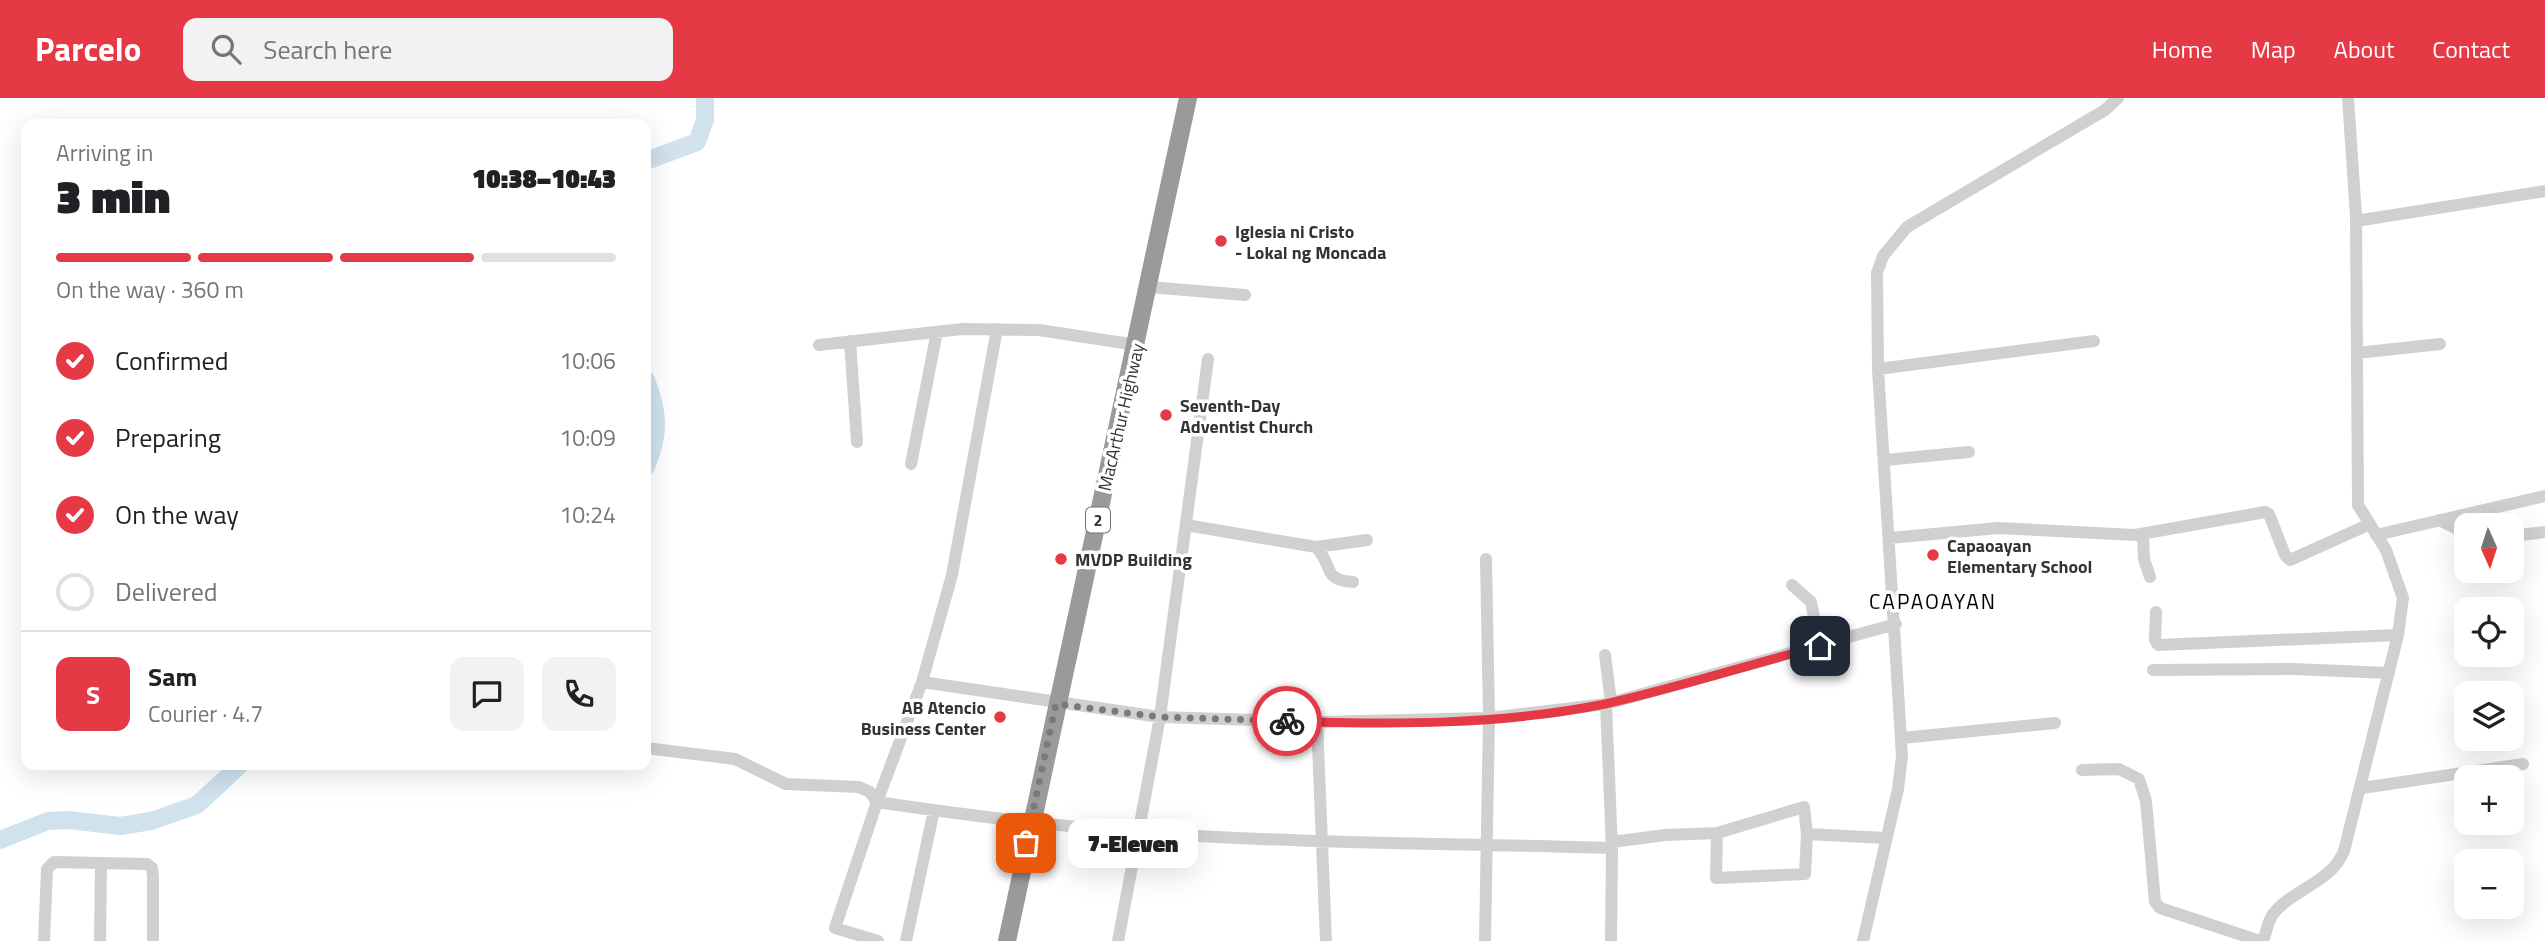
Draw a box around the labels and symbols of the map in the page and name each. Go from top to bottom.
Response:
place label: Iglesia ni Cristo - Lokal ng Moncada [1235,218,1386,266]
marker: Iglesia ni Cristo - Lokal ng Moncada [1213,233,1229,249]
street label: MacArthur Highway [1091,340,1151,494]
place label: Seventh-Day Adventist Church [1180,392,1313,440]
marker: Seventh-Day Adventist Church [1158,407,1174,423]
road number: 2 [1086,508,1110,532]
north arrow [2454,513,2524,583]
place label: Capaoayan Elementary School [1947,532,2092,580]
place label: MVDP Building [1075,546,1192,573]
marker: Capaoayan Elementary School [1925,547,1941,563]
marker: MVDP Building [1053,551,1069,567]
district label: CAPAOAYAN [1869,585,1997,617]
pin [1790,616,1850,676]
courier [1252,686,1322,756]
place label: AB Atencio Business Center [861,694,986,742]
marker: AB Atencio Business Center [992,709,1008,725]
pin [996,813,1056,873]
callout: 7-Eleven [1068,818,1198,868]

